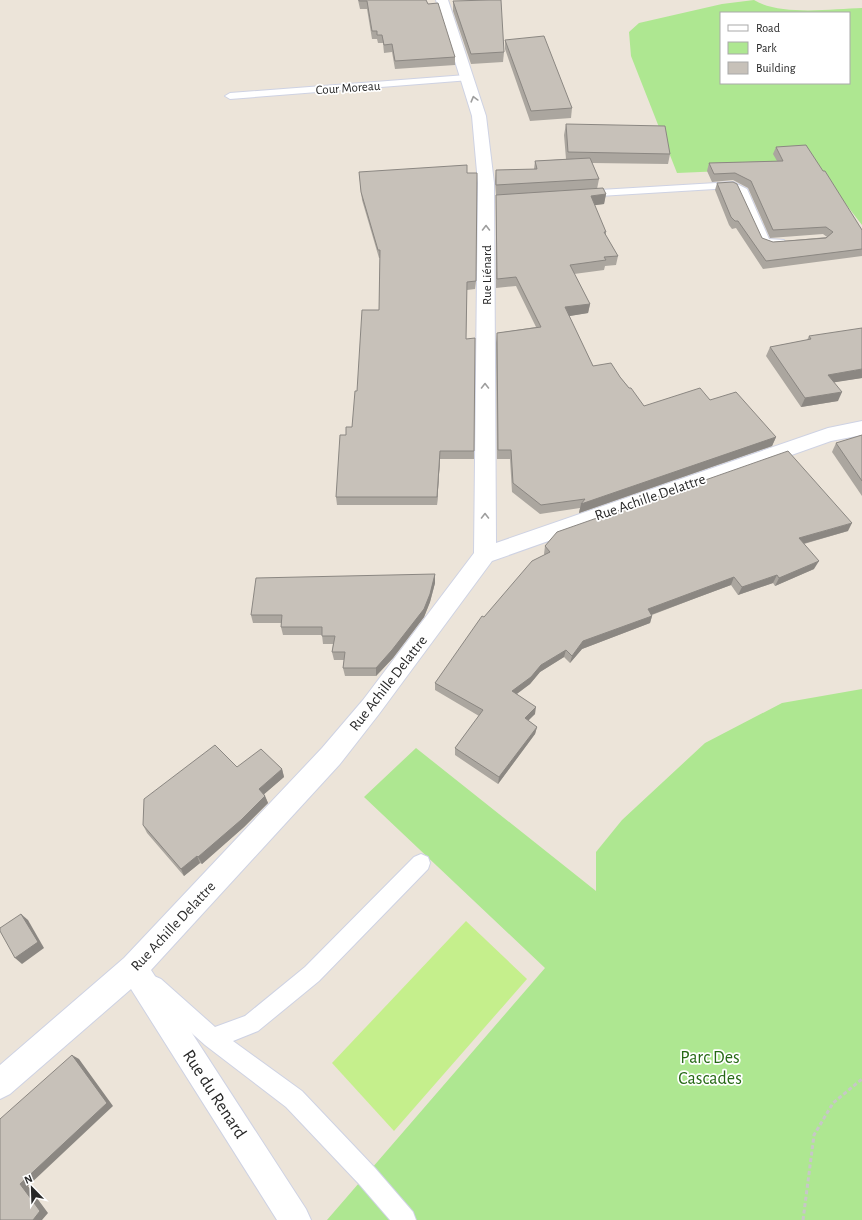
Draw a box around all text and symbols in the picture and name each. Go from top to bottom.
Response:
legend [720,12,850,84]
text: Road [756,22,780,34]
text: Park [756,42,777,54]
text: Building [756,62,796,74]
street label: Cour Moreau [315,80,381,97]
one-way arrow [470,96,479,103]
one-way arrow [482,225,490,231]
street label: Rue Liénard [481,245,494,305]
one-way arrow [481,383,489,389]
street label: Rue Achille Delattre [593,471,708,523]
one-way arrow [481,513,489,519]
street label: Rue Achille Delattre [347,633,430,734]
street label: Rue Achille Delattre [128,879,218,974]
street label: Rue du Renard [179,1047,249,1142]
park label: Parc Des Cascades [678,1049,742,1088]
north arrow [12,1168,52,1208]
text: N [23,1173,34,1186]

